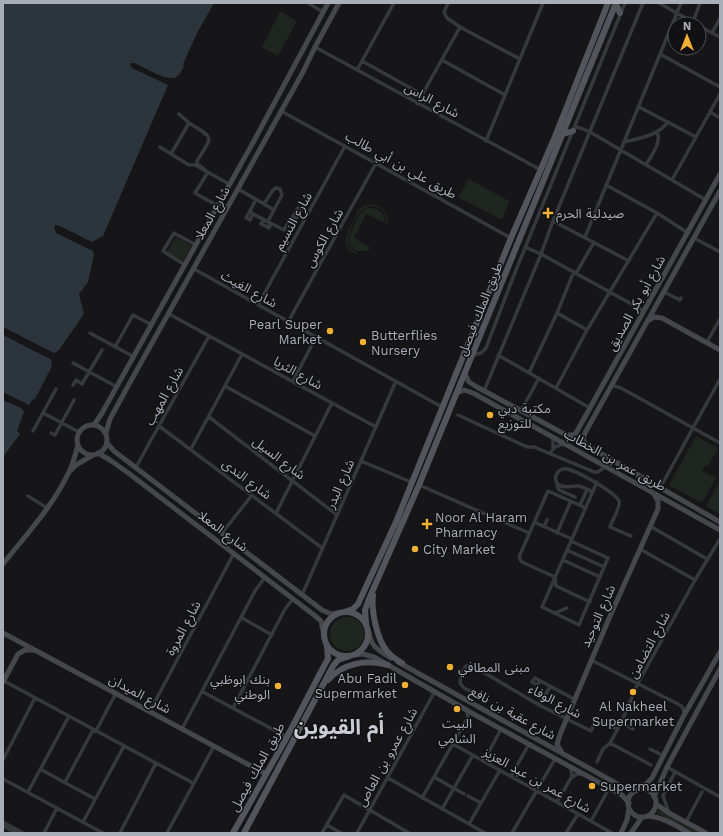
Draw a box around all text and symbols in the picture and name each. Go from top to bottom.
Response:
north arrow [667,16,707,56]
text: N [683,20,691,33]
street label: شارع الراس [401,79,462,123]
street label: طريق علي بن أبي طالب [341,128,460,205]
street label: شارع المعلا [191,184,235,244]
street label: شارع النسيم [271,189,318,254]
street label: شارع الكوس [302,206,349,271]
place label: صيدلية الحرم [556,206,624,223]
marker: صيدلية الحرم [543,208,553,218]
street label: شارع أبو بكر الصديق [603,252,671,355]
street label: طريق الملك فيصل [454,260,507,358]
street label: شارع الغيث [217,267,280,313]
place label: Pearl Super Market [249,317,323,347]
marker: Pearl Super Market [325,326,335,336]
place label: Butterflies Nursery [371,328,437,358]
marker: Butterflies Nursery [358,337,368,347]
street label: شارع الثريا [269,353,325,395]
street label: شارع المهب [142,364,189,429]
place label: مكتبة دبي للتوزيع [498,401,551,434]
marker: مكتبة دبي للتوزيع [485,410,495,420]
street label: طريق عمر بن الخطاب [561,426,669,495]
street label: شارع السيل [248,433,308,485]
street label: شارع الندى [218,456,274,505]
street label: شارع البدر [322,457,360,513]
street label: شارع المعلا [193,507,251,557]
place label: Noor Al Haram Pharmacy [435,510,527,540]
marker: Noor Al Haram Pharmacy [422,519,432,529]
place label: City Market [423,542,496,557]
marker: City Market [410,544,420,554]
street label: شارع التوحيد [578,583,621,651]
street label: شارع المروة [162,598,206,659]
street label: شارع التضامن [625,609,676,682]
place label: مبنى المطافي [458,660,530,678]
marker: مبنى المطافي [445,662,455,672]
place label: Abu Fadil Supermarket [315,671,398,701]
street label: شارع الميدان [105,672,173,719]
place label: بنك ابوظبي الوطني [210,672,270,705]
marker: Abu Fadil Supermarket [400,680,410,690]
marker: بنك ابوظبي الوطني [273,681,283,691]
street label: شارع الوفاء [525,681,584,724]
street label: شارع عقبة بن نافع [466,683,558,745]
marker: Al Nakheel Supermarket [628,687,638,697]
place label: Al Nakheel Supermarket [592,699,675,729]
marker: البيت الشامي [452,704,462,714]
street label: شارع عمرو بن العاص [354,705,423,810]
district label: أم القيوين [294,712,384,743]
place label: البيت الشامي [438,716,476,749]
street label: طريق الملك فيصل [226,720,289,814]
street label: شارع عمر بن عبد العزيز [478,744,593,818]
place label: Supermarket [600,779,683,794]
marker: Supermarket [587,781,597,791]

